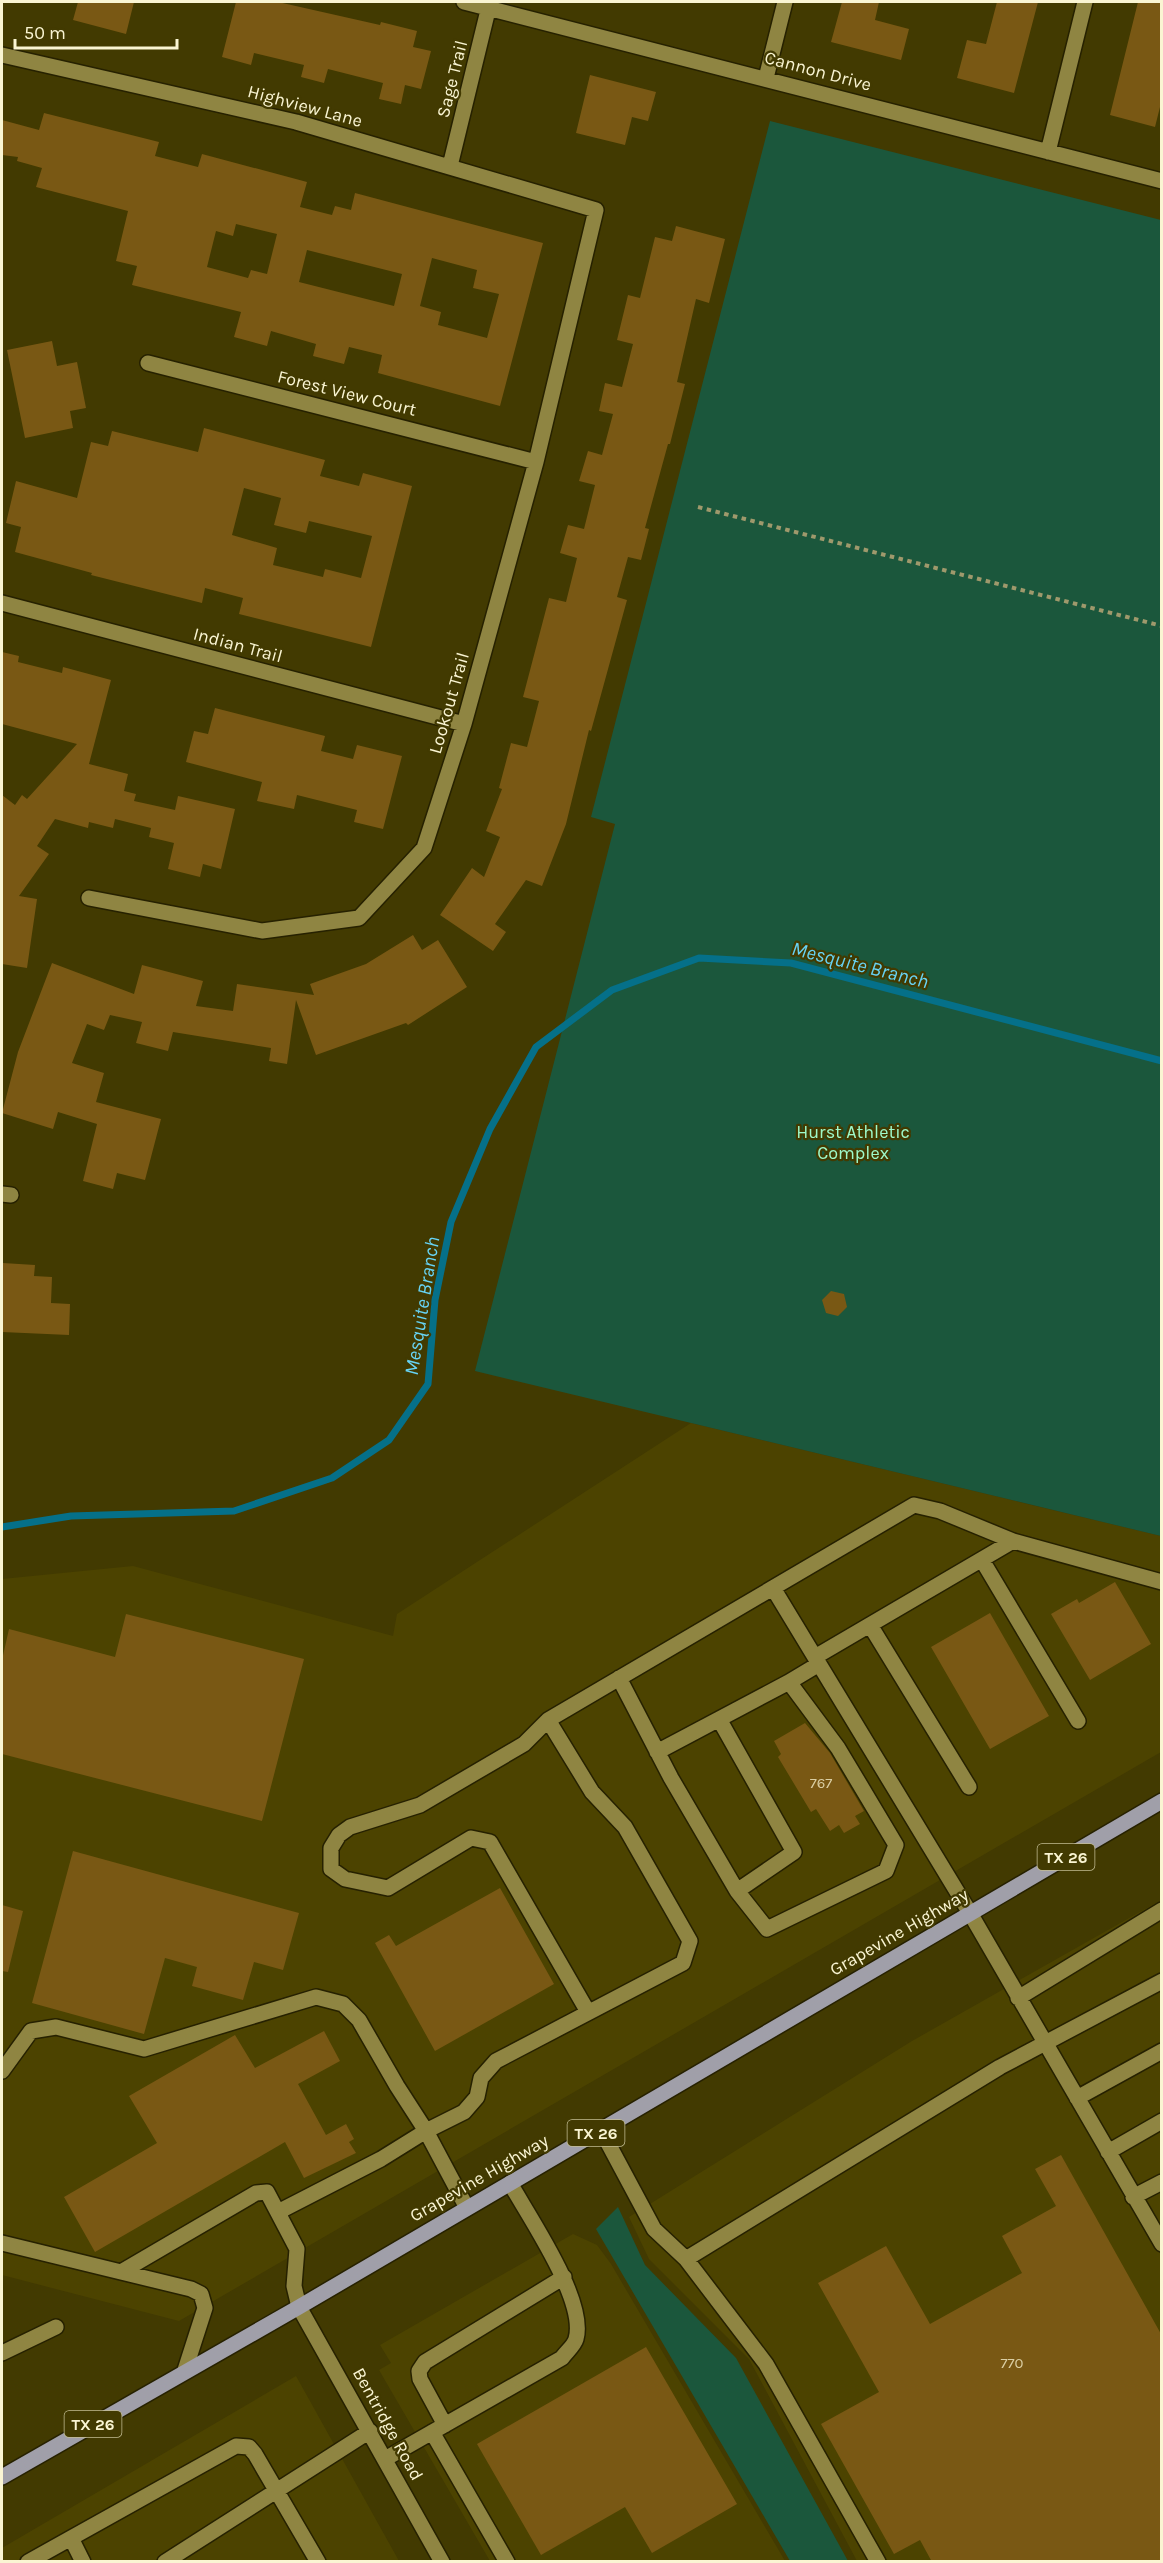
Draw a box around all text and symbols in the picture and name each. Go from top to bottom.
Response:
scale bar [15,12,177,50]
text: 50 m [24,22,66,44]
street label: Sage Trail [432,38,472,120]
street label: Cannon Drive [762,46,874,96]
street label: Highview Lane [245,80,365,132]
street label: Forest View Court [275,365,419,421]
street label: Indian Trail [191,623,285,667]
street label: Lookout Trail [424,650,474,756]
water label: Mesquite Branch [789,937,931,993]
park label: Hurst Athletic Complex [796,1121,910,1164]
water label: Mesquite Branch [400,1235,444,1377]
house number: 767 [810,1774,832,1792]
road number: TX 26 [1038,1844,1094,1870]
street label: Grapevine Highway [826,1883,973,1981]
road number: TX 26 [568,2120,624,2146]
street label: Grapevine Highway [406,2129,553,2227]
house number: 770 [1001,2354,1024,2372]
street label: Bentridge Road [348,2364,428,2484]
road number: TX 26 [64,2411,122,2437]

